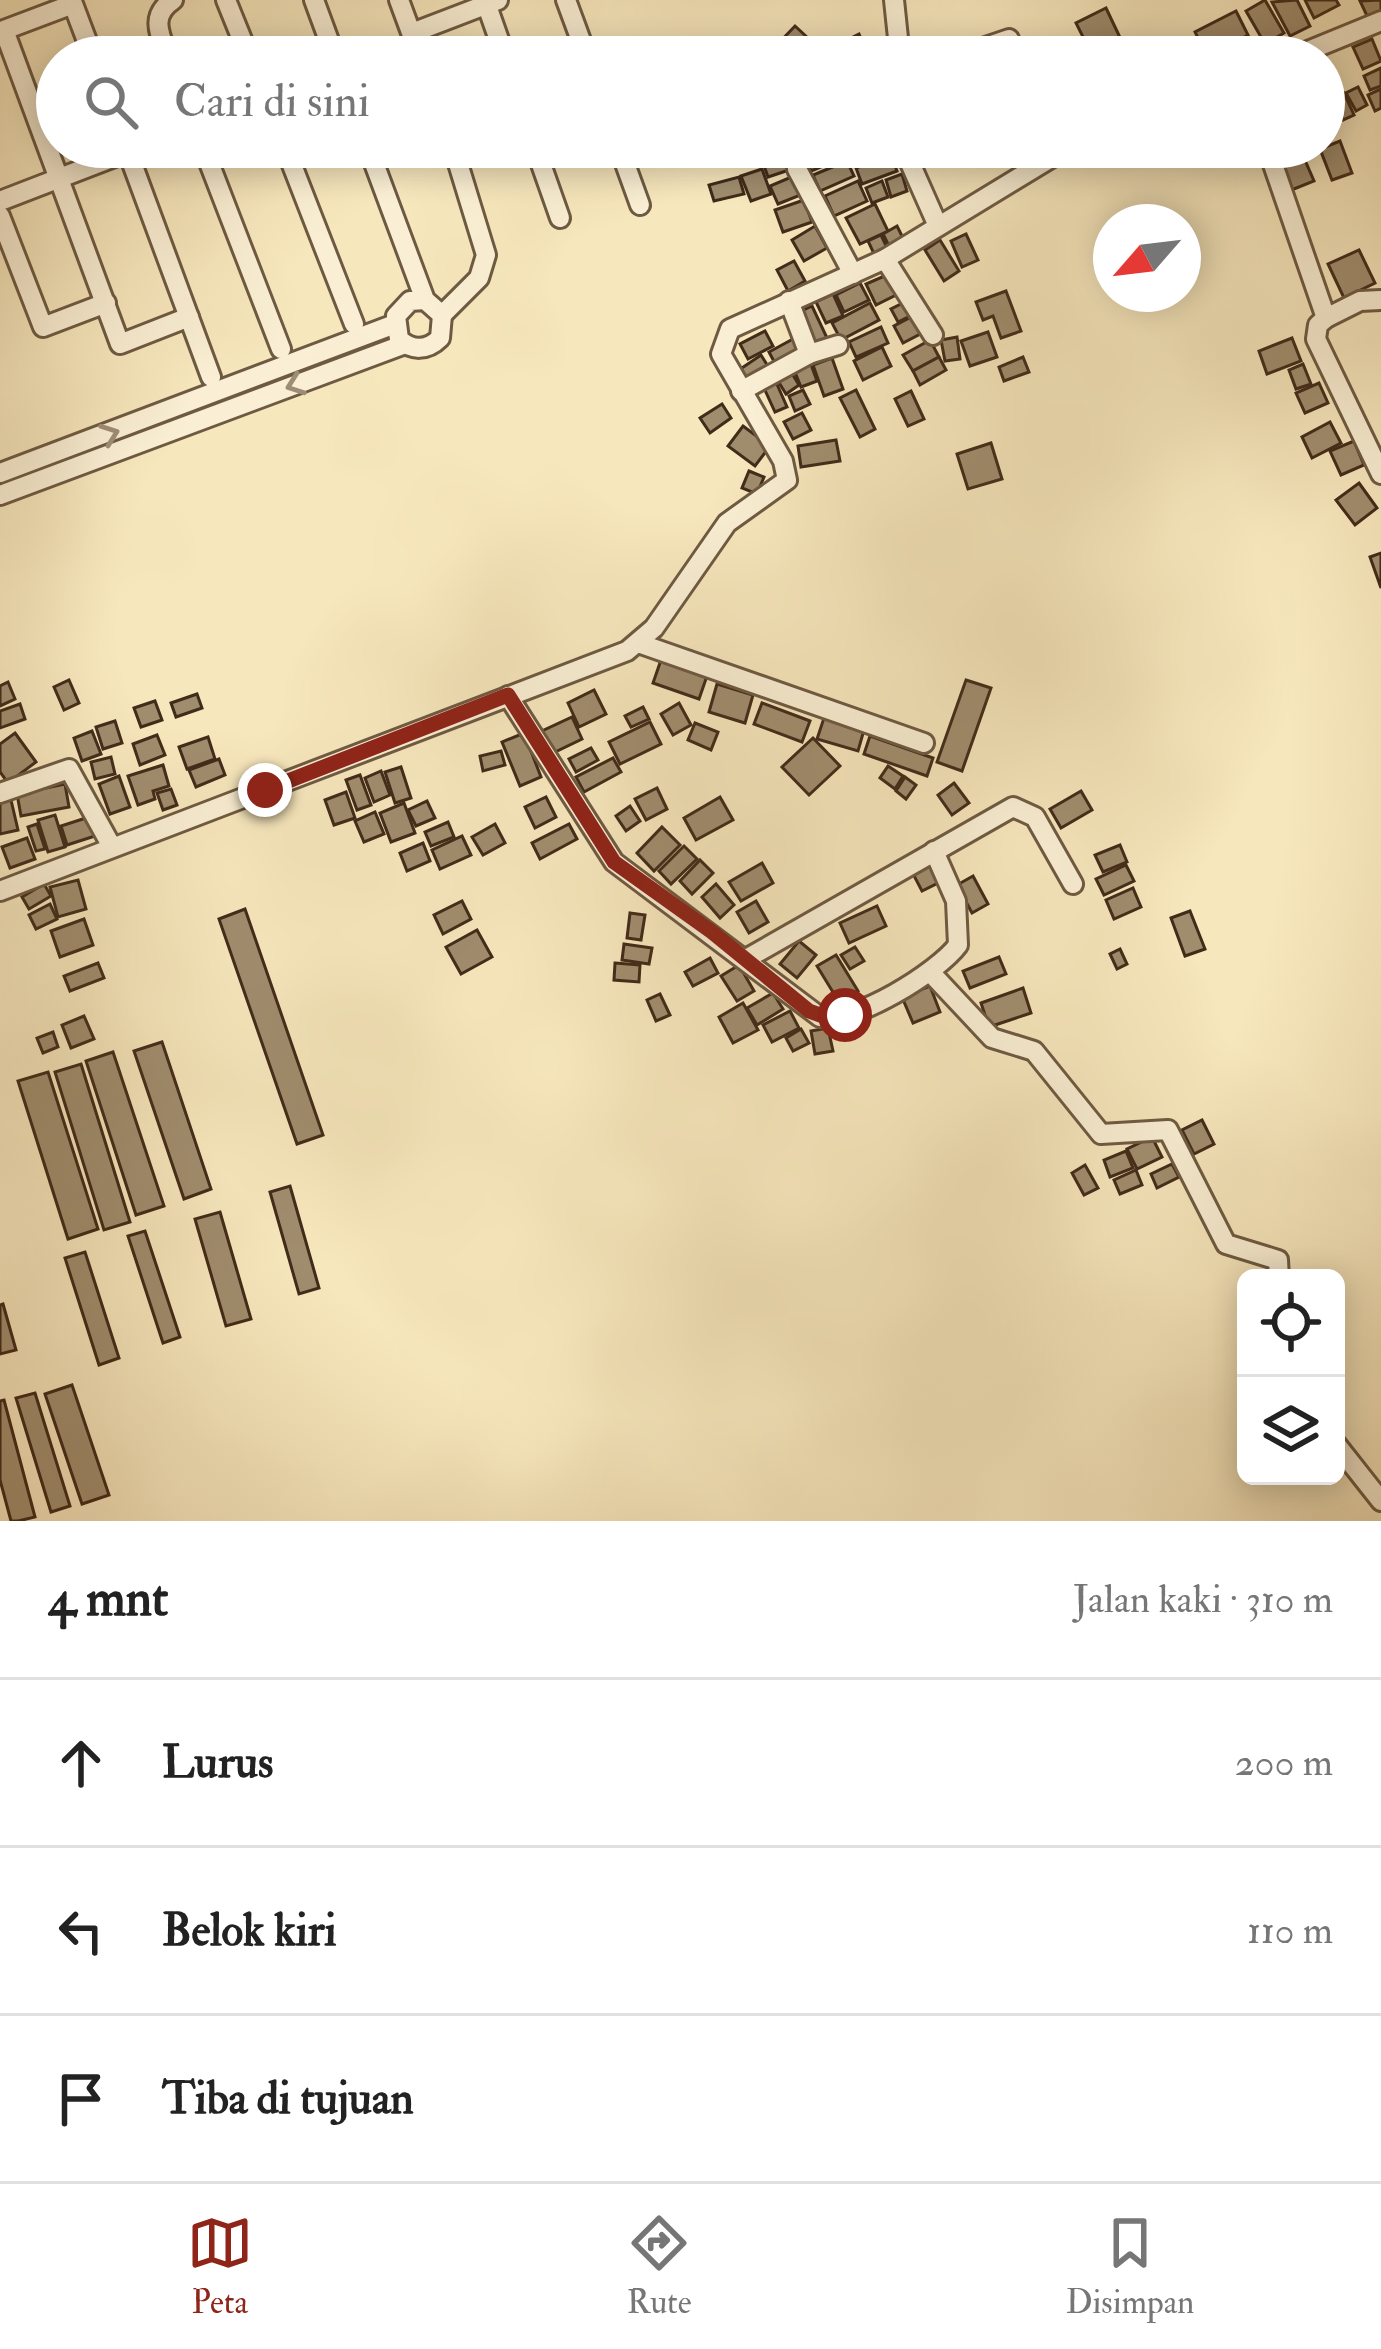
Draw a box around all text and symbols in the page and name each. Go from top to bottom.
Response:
search box [36,36,1345,168]
icon: search [78,69,144,135]
text: Cari di sini [174,74,370,130]
north arrow [1093,204,1201,312]
one-way arrow [286,371,307,395]
one-way arrow [98,424,119,448]
route end [238,763,292,817]
route start [818,988,872,1042]
map controls [1237,1269,1345,1485]
button: locate [1237,1269,1345,1377]
button: layers [1237,1377,1345,1485]
text: 4 mnt [48,1567,168,1631]
text: Jalan kaki · 310 m [1073,1575,1333,1624]
icon: ahead [48,1730,114,1796]
text: Lurus [162,1735,273,1791]
text: 200 m [1235,1738,1333,1787]
icon: left [48,1898,114,1964]
text: Belok kiri [162,1903,336,1959]
text: 110 m [1247,1906,1333,1955]
icon: arrive [48,2066,114,2132]
text: Tiba di tujuan [162,2071,414,2127]
tab: Peta [187,2210,253,2323]
tab: Rute [626,2210,692,2323]
tab: Disimpan [1066,2210,1194,2323]

